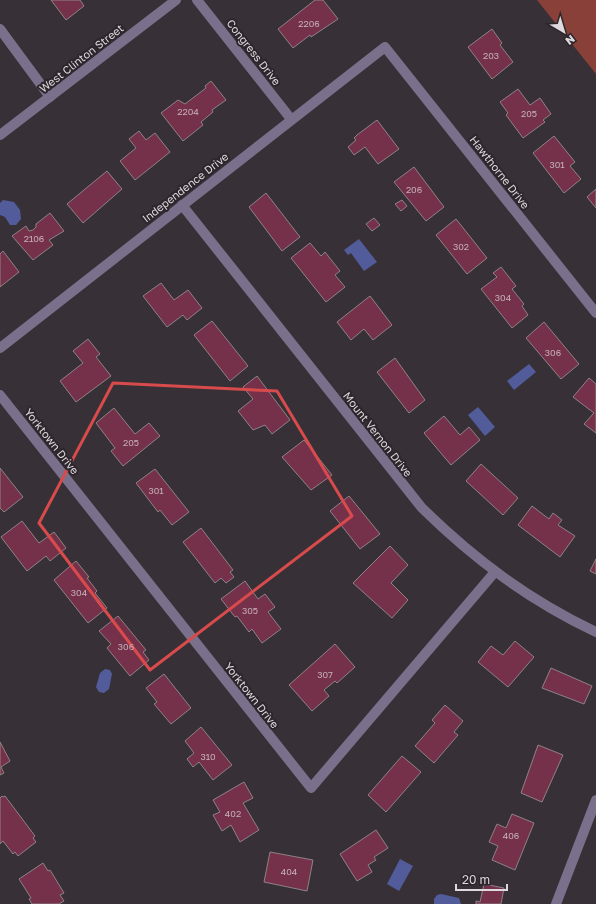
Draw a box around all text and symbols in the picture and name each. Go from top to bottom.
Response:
north arrow [544,12,584,52]
street label: Congress Drive [224,17,284,87]
house number: 2206 [298,18,320,29]
street label: West Clinton Street [36,21,126,95]
text: N [563,33,578,48]
house number: 203 [483,50,499,61]
house number: 2204 [177,106,199,117]
house number: 205 [521,108,537,119]
street label: Hawthorne Drive [468,133,532,211]
street label: Independence Drive [139,149,231,225]
house number: 301 [549,159,565,170]
house number: 206 [406,184,422,195]
house number: 2106 [24,233,44,244]
house number: 302 [453,241,469,252]
house number: 304 [495,292,512,303]
house number: 306 [545,347,561,358]
street label: Mount Vernon Drive [341,389,415,479]
street label: Yorktown Drive [22,405,82,477]
house number: 205 [123,437,139,448]
house number: 301 [148,485,164,496]
house number: 304 [71,587,88,598]
house number: 305 [242,605,258,616]
house number: 306 [118,641,134,652]
street label: Yorktown Drive [222,659,282,731]
house number: 307 [317,669,333,680]
house number: 310 [200,751,216,762]
house number: 402 [225,808,241,819]
house number: 406 [503,830,519,841]
house number: 404 [281,866,298,877]
scale bar [456,866,507,892]
text: 20 m [462,872,490,887]

